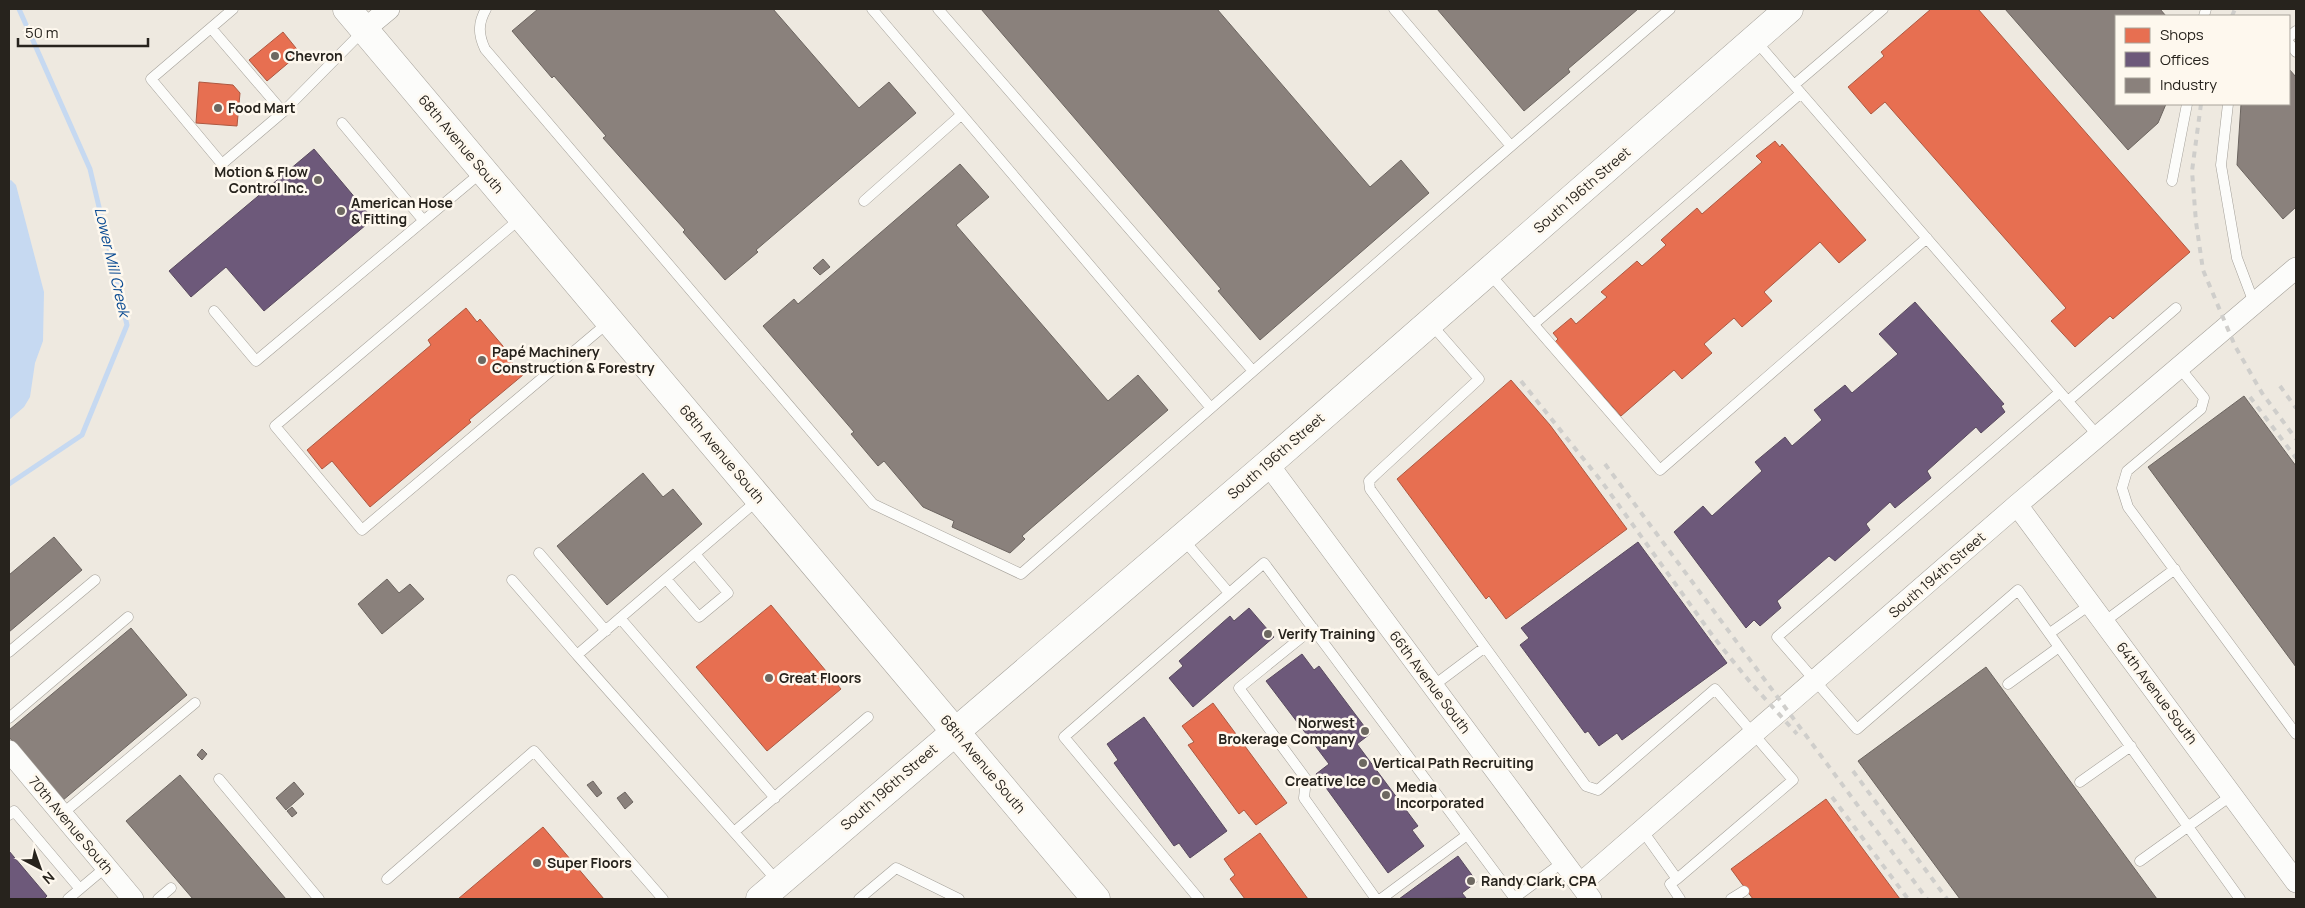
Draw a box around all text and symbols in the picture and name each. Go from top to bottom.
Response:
scale bar [18,15,148,47]
legend [2115,15,2290,105]
text: 50 m [25,22,59,43]
text: Shops [2160,24,2204,45]
place label: Chevron [285,46,343,65]
text: Offices [2160,49,2209,70]
marker: Chevron [269,50,281,62]
text: Industry [2160,74,2217,95]
street label: 68th Avenue South [414,90,508,197]
place label: Food Mart [228,98,296,117]
marker: Food Mart [212,102,224,114]
street label: South 196th Street [1529,142,1634,237]
place label: Motion & Flow Control Inc. [214,162,308,197]
marker: Motion & Flow Control Inc. [312,174,324,186]
place label: American Hose & Fitting [351,193,453,228]
water label: Lower Mill Creek [90,205,136,321]
marker: American Hose & Fitting [335,205,347,217]
place label: Papé Machinery Construction & Forestry [492,342,655,377]
marker: Papé Machinery Construction & Forestry [476,354,488,366]
street label: 68th Avenue South [675,400,769,507]
street label: South 196th Street [1223,408,1328,503]
street label: South 194th Street [1884,527,1989,622]
place label: Verify Training [1278,624,1375,643]
street label: 66th Avenue South [1386,626,1475,737]
marker: Verify Training [1262,628,1274,640]
street label: 64th Avenue South [2113,638,2202,748]
place label: Great Floors [779,668,862,687]
marker: Great Floors [763,672,775,684]
street label: 68th Avenue South [936,710,1030,817]
place label: Norwest Brokerage Company [1218,713,1355,748]
marker: Norwest Brokerage Company [1359,725,1371,737]
street label: South 196th Street [836,739,941,834]
place label: Vertical Path Recruiting [1373,753,1534,772]
marker: Vertical Path Recruiting [1357,757,1369,769]
place label: Creative Ice [1285,771,1366,790]
street label: 70th Avenue South [25,772,118,878]
marker: Creative Ice [1370,775,1382,787]
place label: Media Incorporated [1396,777,1484,812]
marker: Media Incorporated [1380,789,1392,801]
north arrow [15,843,65,893]
place label: Super Floors [547,853,632,872]
marker: Super Floors [531,857,543,869]
text: N [39,868,59,889]
place label: Randy Clark, CPA [1481,871,1597,890]
marker: Randy Clark, CPA [1465,875,1477,887]

